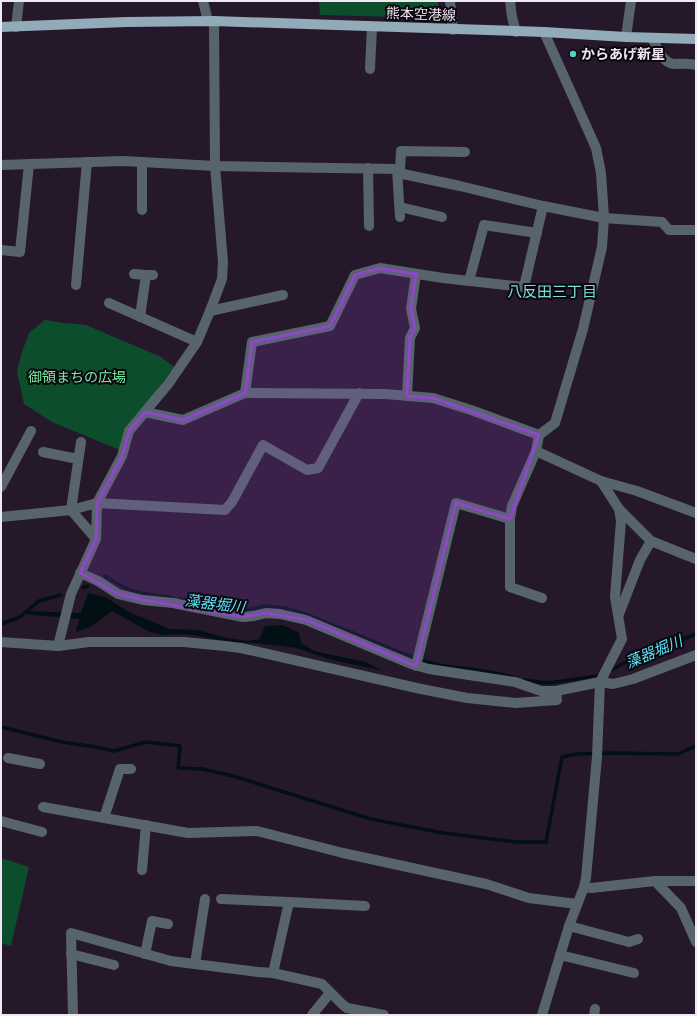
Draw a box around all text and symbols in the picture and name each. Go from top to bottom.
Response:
street label: 熊本空港線 [386,4,456,23]
place label: からあげ新星 [581,45,665,62]
marker: からあげ新星 [568,49,578,59]
district label: 八反田三丁目 [507,282,597,301]
park label: 御領まちの広場 [28,368,126,385]
water label: 藻器堀川 [184,590,248,617]
water label: 藻器堀川 [622,630,687,672]

